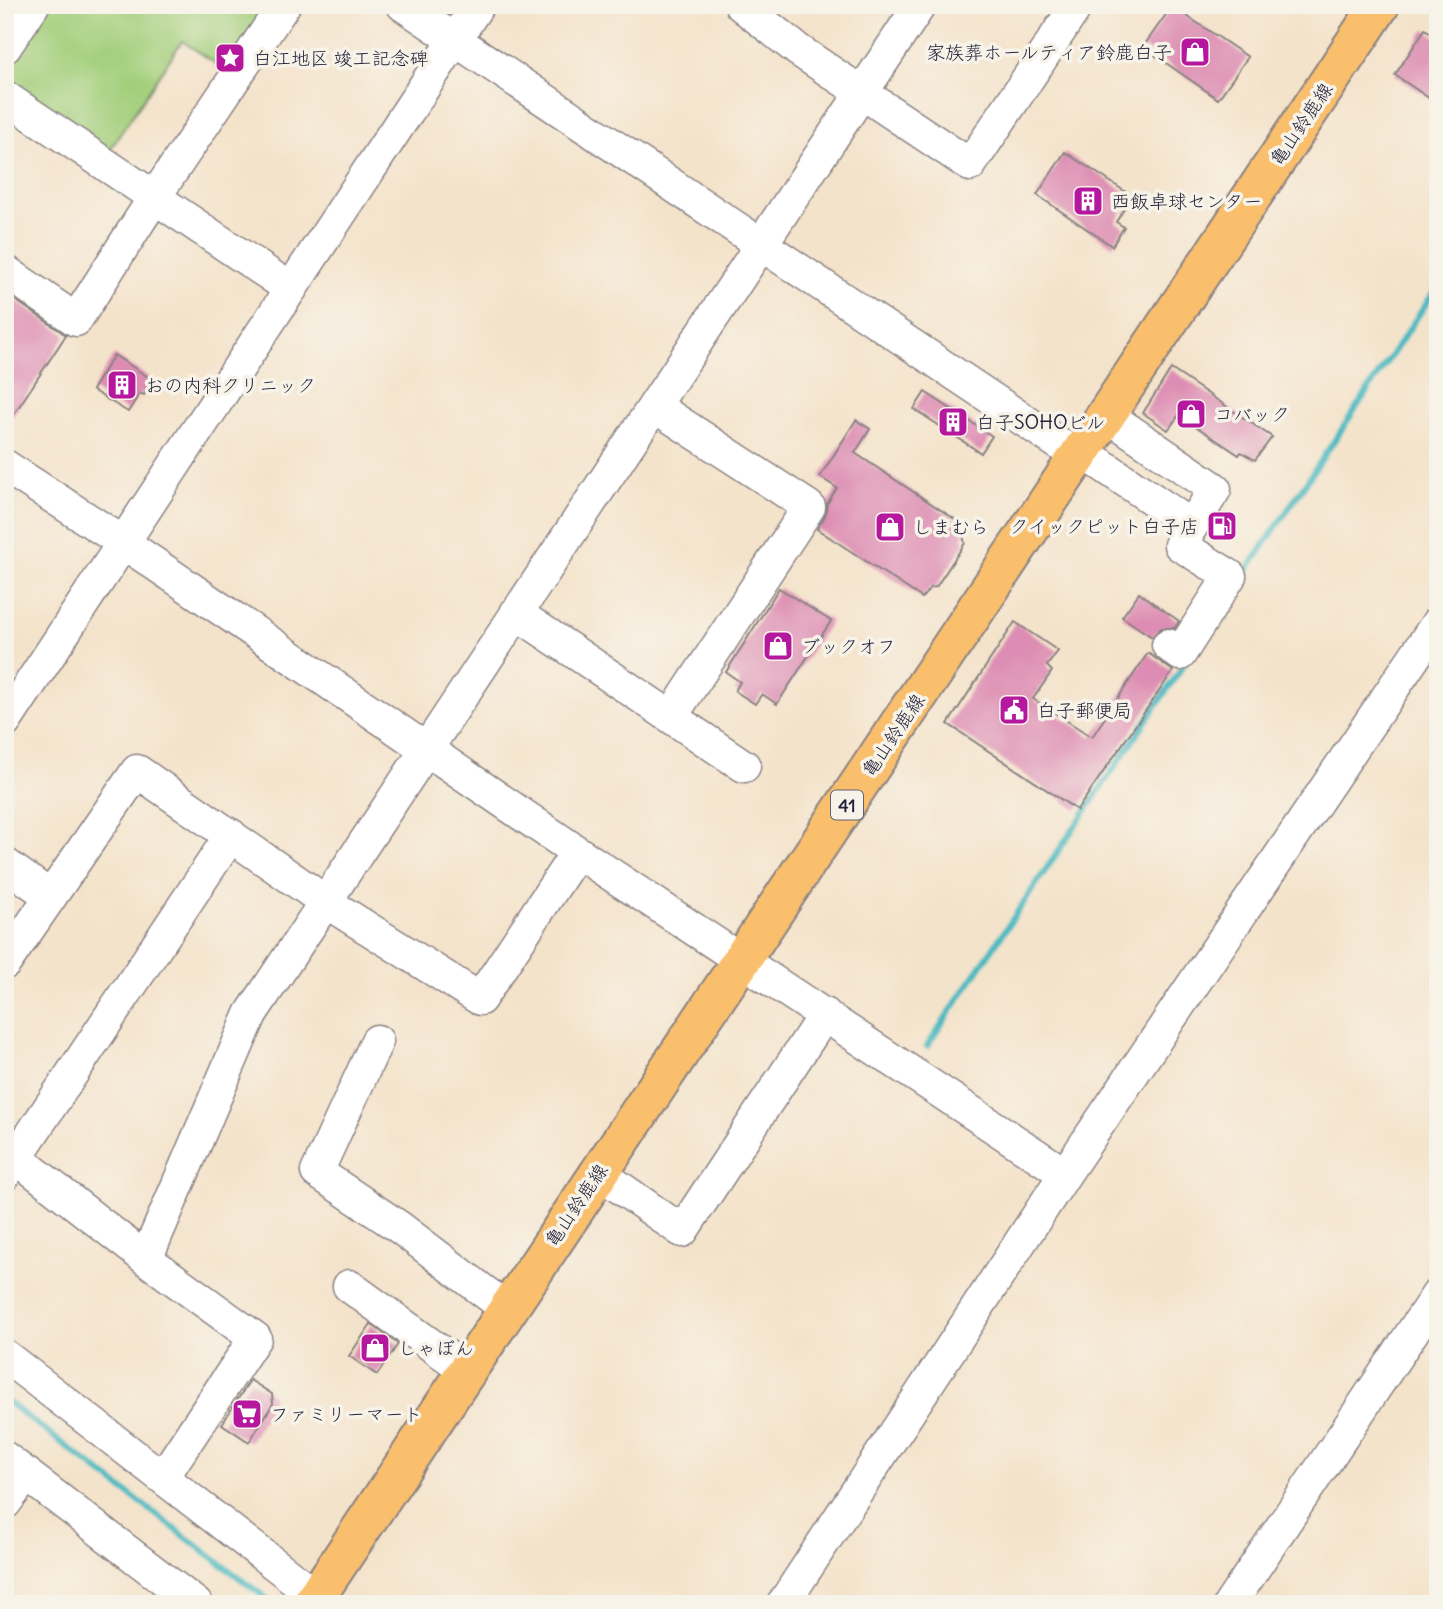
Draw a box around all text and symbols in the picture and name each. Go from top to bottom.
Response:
shop icon: 家族葬ホールティア鈴鹿白子 [1178,35,1212,69]
place label: 家族葬ホールティア鈴鹿白子 [926,40,1172,64]
place icon: 白江地区 竣工記念碑 [213,41,247,75]
place label: 白江地区 竣工記念碑 [253,46,429,70]
street label: 亀山鈴鹿線 [1264,78,1338,170]
building icon: 西飯卓球センター [1071,184,1105,218]
place label: 西飯卓球センター [1111,189,1262,213]
building icon: おの内科クリニック [105,368,139,402]
place label: おの内科クリニック [145,373,316,397]
shop icon: コバック [1174,397,1208,431]
place label: コバック [1214,402,1290,426]
building icon: 白子SOHOビル [936,405,970,439]
place label: 白子SOHOビル [976,410,1105,434]
fuel station icon: クイックピット白子店 [1205,509,1239,543]
shop icon: しまむら [873,510,907,544]
place label: クイックピット白子店 [1009,514,1199,538]
place label: しまむら [913,515,989,539]
shop icon: ブックオフ [761,629,795,663]
place label: ブックオフ [801,634,896,658]
street label: 亀山鈴鹿線 [856,689,930,781]
public building icon: 白子郵便局 [997,693,1031,727]
place label: 白子郵便局 [1037,698,1132,722]
road number: 41 [831,790,863,820]
street label: 亀山鈴鹿線 [539,1159,613,1251]
shop icon: しゃぼん [358,1331,392,1365]
place label: しゃぼん [398,1336,474,1360]
supermarket icon: ファミリーマート [230,1397,264,1431]
place label: ファミリーマート [270,1402,422,1426]

